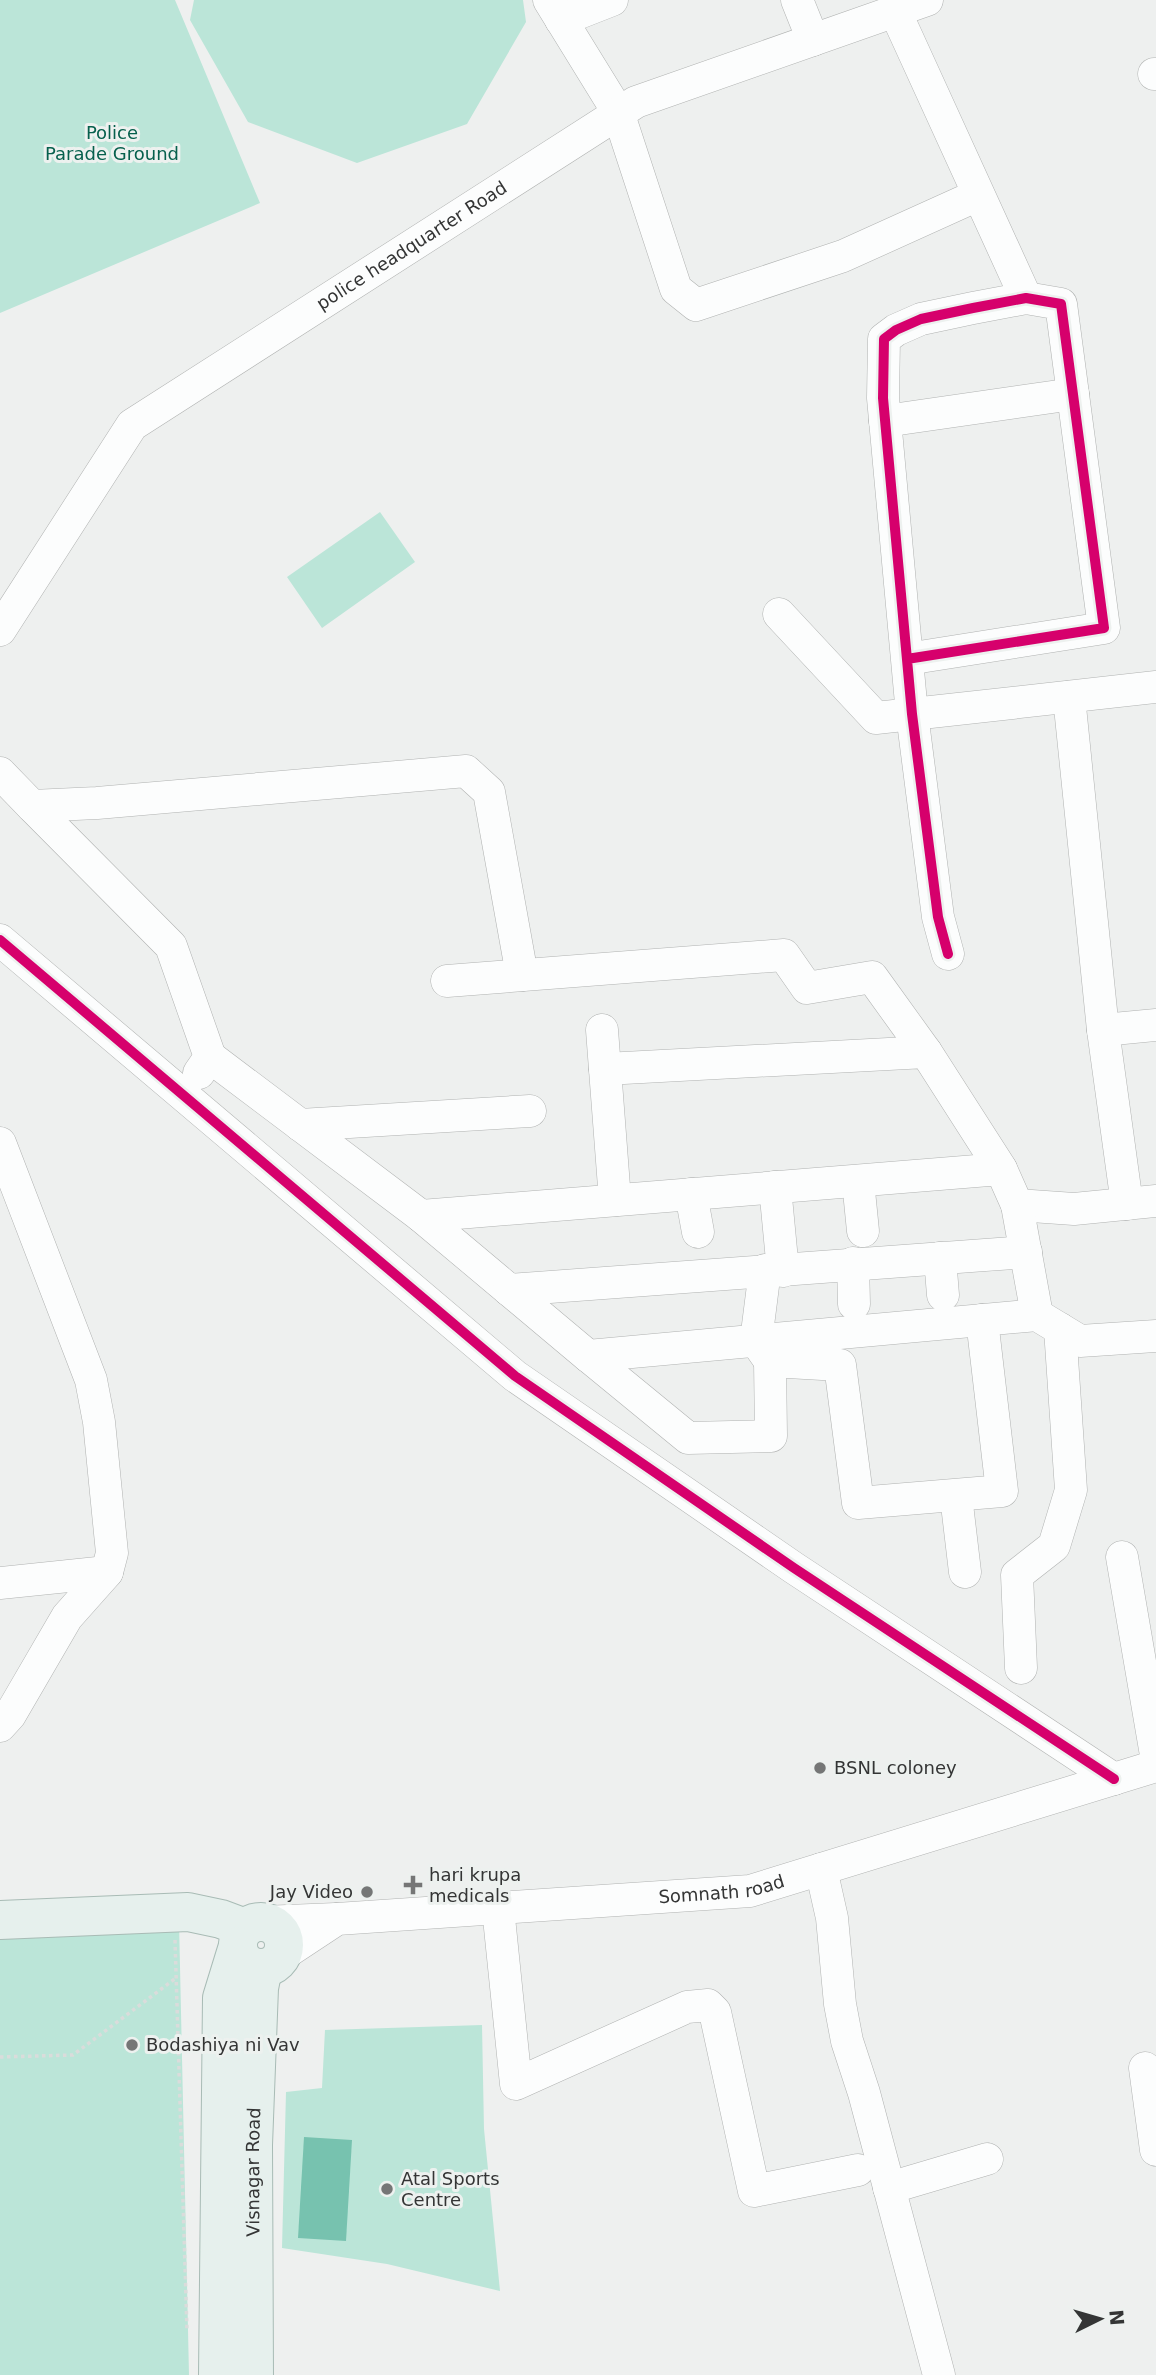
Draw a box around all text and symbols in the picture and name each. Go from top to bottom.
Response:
park label: Police Parade Ground [45,122,179,164]
street label: police headquarter Road [312,177,510,314]
place label: BSNL coloney [834,1757,957,1778]
marker: BSNL coloney [812,1760,828,1776]
place label: hari krupa medicals [429,1864,521,1906]
street label: Somnath road [658,1870,787,1907]
marker: hari krupa medicals [403,1875,423,1895]
place label: Jay Video [269,1881,353,1902]
marker: Jay Video [359,1884,375,1900]
place label: Bodashiya ni Vav [146,2034,300,2055]
marker: Bodashiya ni Vav [124,2037,140,2053]
street label: Visnagar Road [242,2107,264,2237]
place label: Atal Sports Centre [401,2168,500,2210]
marker: Atal Sports Centre [379,2181,395,2197]
north arrow [1065,2284,1135,2354]
text: N [1105,2309,1129,2326]

